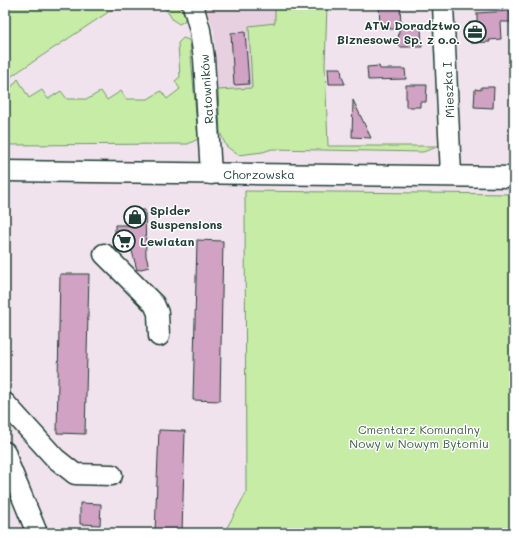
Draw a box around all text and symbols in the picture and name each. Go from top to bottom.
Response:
place label: ATW Doradztwo Biznesowe Sp. z o.o. [337,17,460,47]
office icon: ATW Doradztwo Biznesowe Sp. z o.o. [462,19,488,45]
street label: Ratowników [196,54,216,124]
street label: Mieszka I [439,62,457,118]
street label: Chorzowska [223,166,295,182]
place label: Spider Suspensions [150,202,222,232]
shop icon: Spider Suspensions [122,204,148,230]
supermarket icon: Lewiatan [111,228,137,254]
place label: Lewiatan [140,233,194,249]
park label: Cmentarz Komunalny Nowy w Nowym Bytomiu [349,421,489,451]

